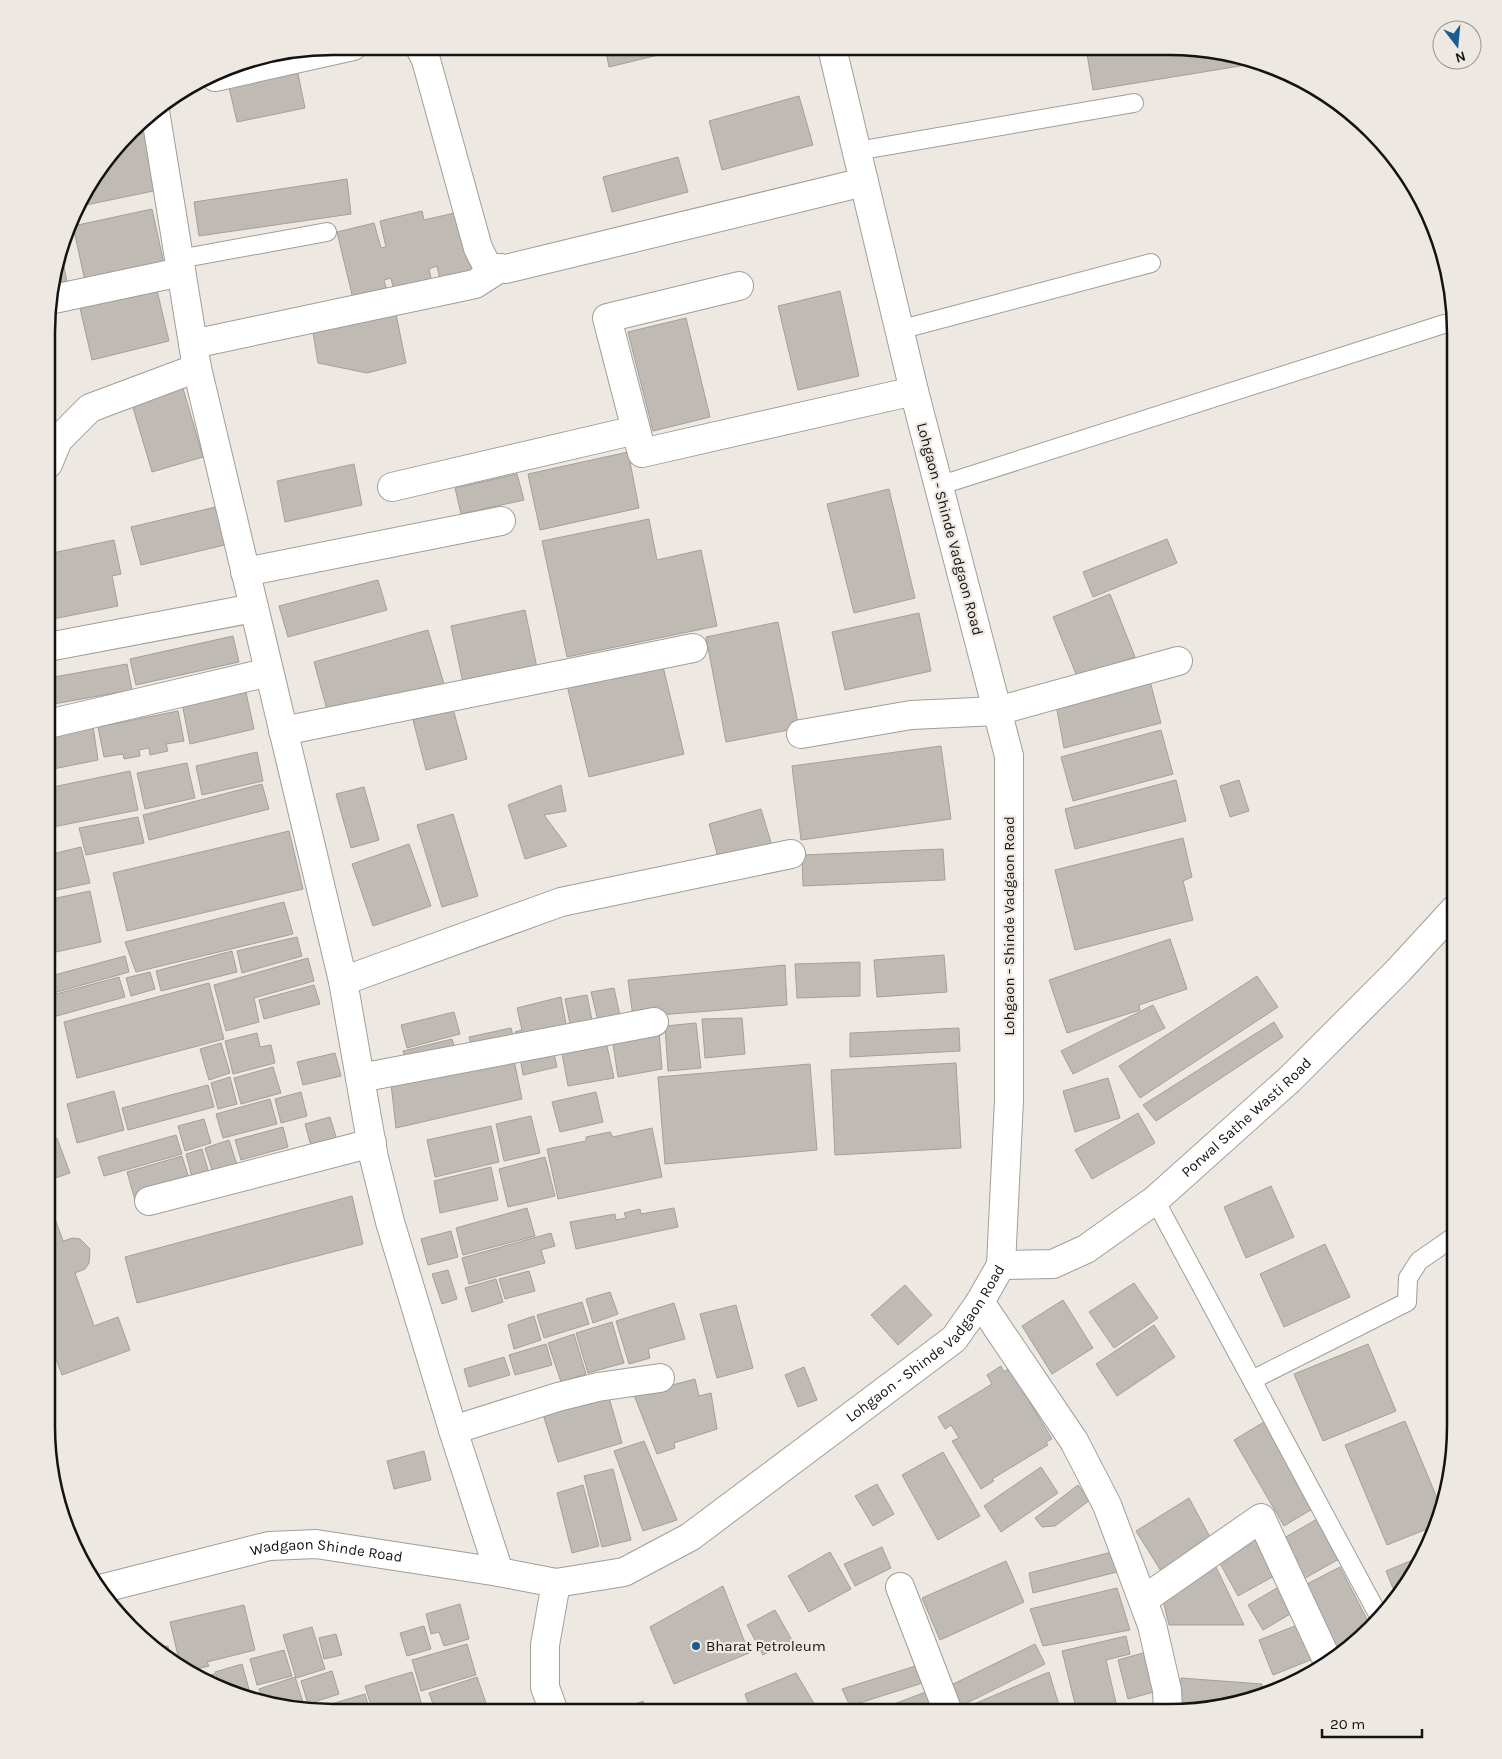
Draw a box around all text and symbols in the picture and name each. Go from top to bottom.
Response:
north arrow [1432,20,1482,70]
text: N [1453,47,1468,67]
street label: Lohgaon - Shinde Vadgaon Road [913,421,987,637]
street label: Lohgaon - Shinde Vadgaon Road [1000,816,1018,1036]
street label: Porwal Sathe Wasti Road [1178,1054,1315,1181]
street label: Lohgaon - Shinde Vadgaon Road [842,1262,1008,1426]
street label: Wadgaon Shinde Road [248,1535,404,1566]
place label: Bharat Petroleum [706,1637,826,1655]
marker: Bharat Petroleum [690,1640,702,1652]
scale bar [1322,1706,1422,1738]
text: 20 m [1330,1715,1365,1733]

